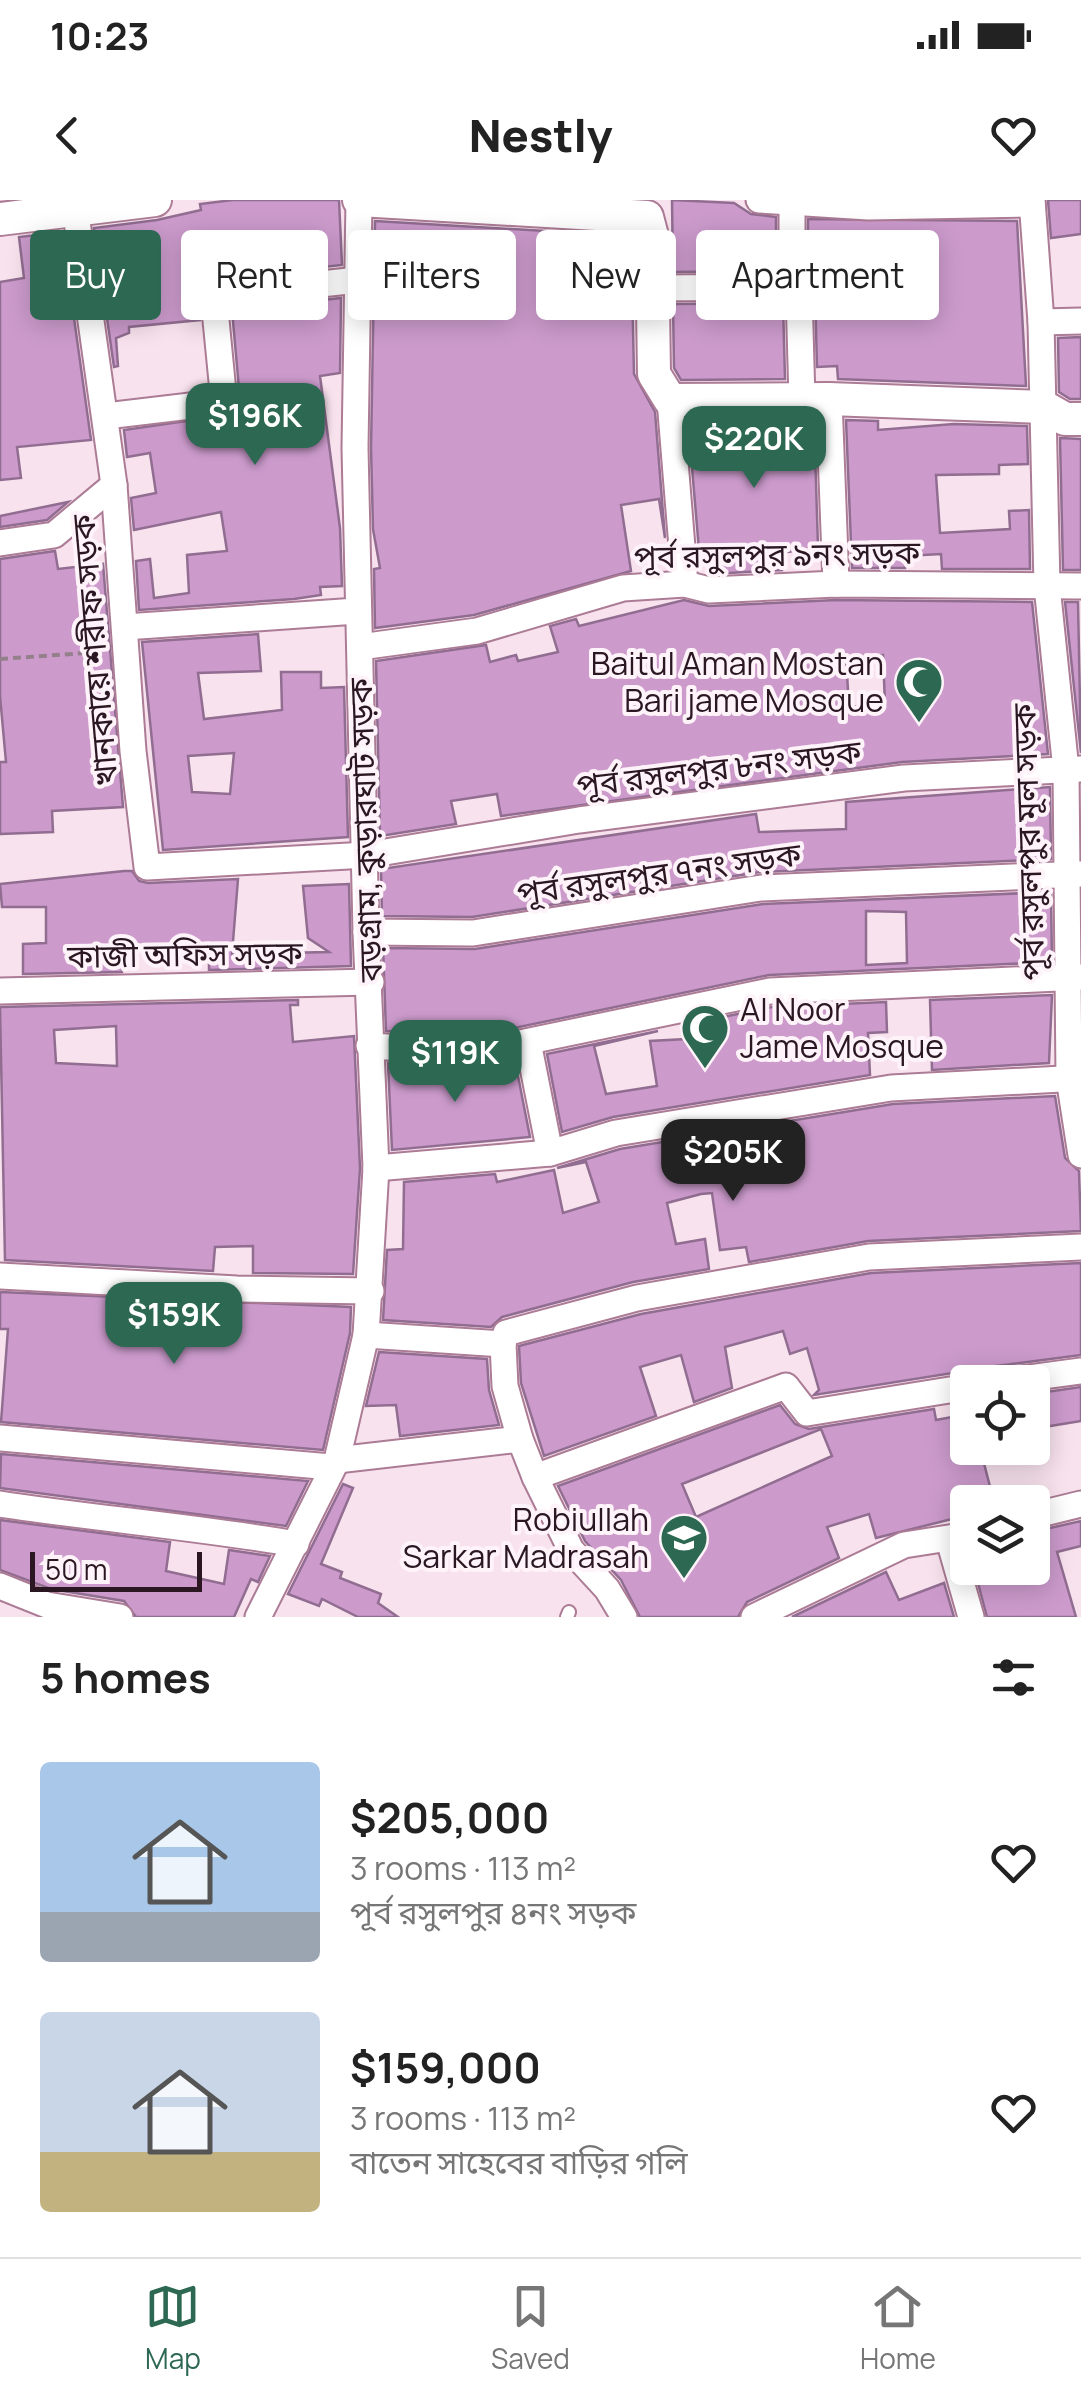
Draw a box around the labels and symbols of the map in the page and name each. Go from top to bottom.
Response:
pin: $196K [185,383,325,468]
pin: $220K [684,406,824,491]
street label: খানকায়ে শরীফ সড়ক [60,511,128,788]
street label: পূর্ব রসুলপুর ৯নং সড়ক [633,529,922,578]
place label: Baitul Aman Mostan Bari jame Mosque [591,641,884,722]
mosque icon: Baitul Aman Mostan Bari jame Mosque [893,656,945,724]
street label: বড়গ্রাম, কুড়ারঘাট সড়ক [338,676,392,984]
street label: পূর্ব রসুলপুর মূল সড়ক [1001,702,1055,981]
street label: পূর্ব রসুলপুর ৮নং সড়ক [574,729,865,807]
street label: পূর্ব রসুলপুর ৭নং সড়ক [514,831,805,915]
street label: কাজী অফিস সড়ক [66,930,304,978]
place label: Al Noor Jame Mosque [740,987,944,1068]
mosque icon: Al Noor Jame Mosque [679,1002,731,1070]
pin: $119K [385,1020,525,1105]
pin: $205K [663,1119,803,1204]
pin: $159K [104,1282,244,1367]
place label: Robiullah Sarkar Madrasah [402,1497,649,1578]
school or university icon: Robiullah Sarkar Madrasah [658,1512,710,1580]
scale bar [30,1547,202,1592]

